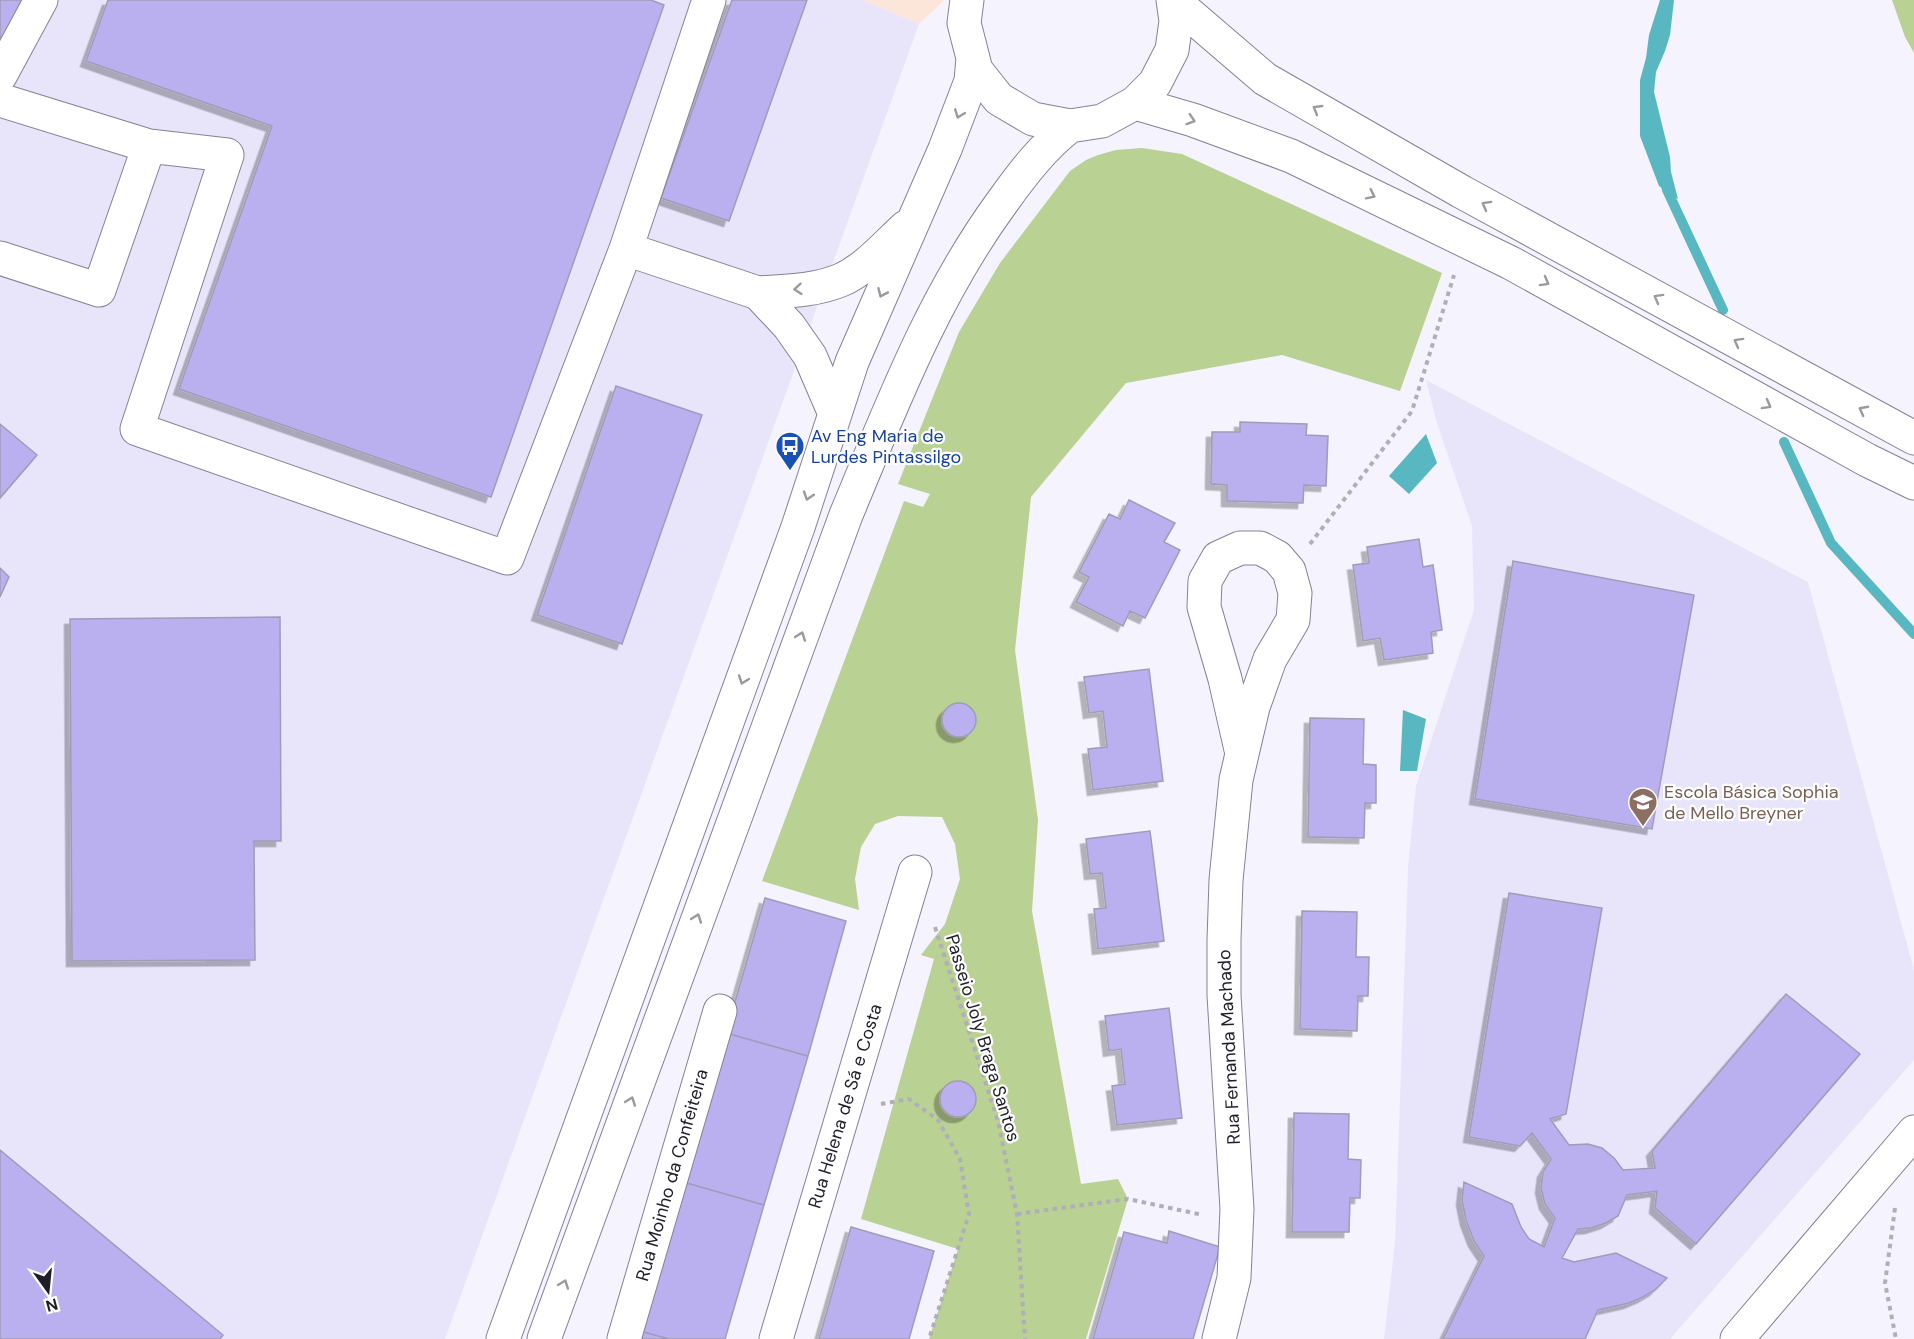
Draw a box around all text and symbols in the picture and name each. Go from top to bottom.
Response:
one-way arrow [1313,104,1323,116]
one-way arrow [953,108,966,118]
one-way arrow [1185,112,1196,125]
one-way arrow [1364,188,1375,199]
one-way arrow [1482,201,1492,212]
one-way arrow [1539,275,1549,286]
one-way arrow [793,282,802,295]
one-way arrow [878,287,890,298]
one-way arrow [1653,294,1664,305]
one-way arrow [1734,338,1744,349]
one-way arrow [1761,398,1771,409]
one-way arrow [1858,406,1869,417]
place label: Av Eng Maria de Lurdes Pintassilgo [811,424,961,469]
bus stop icon: Av Eng Maria de Lurdes Pintassilgo [774,430,806,472]
one-way arrow [803,490,816,501]
one-way arrow [794,631,806,642]
one-way arrow [738,674,751,684]
place label: Escola Básica Sophia de Mello Breyner [1664,780,1839,825]
school or university icon: Escola Básica Sophia de Mello Breyner [1627,786,1659,828]
one-way arrow [690,913,703,924]
street label: Passeio Joly Braga Santos [940,931,1026,1145]
street label: Rua Fernanda Machado [1212,949,1246,1145]
street label: Rua Helena de Sá e Costa [802,1001,888,1211]
street label: Rua Moinho da Confeiteira [630,1066,714,1284]
one-way arrow [623,1096,636,1107]
north arrow [18,1261,78,1321]
one-way arrow [556,1279,569,1290]
text: N [43,1293,60,1317]

